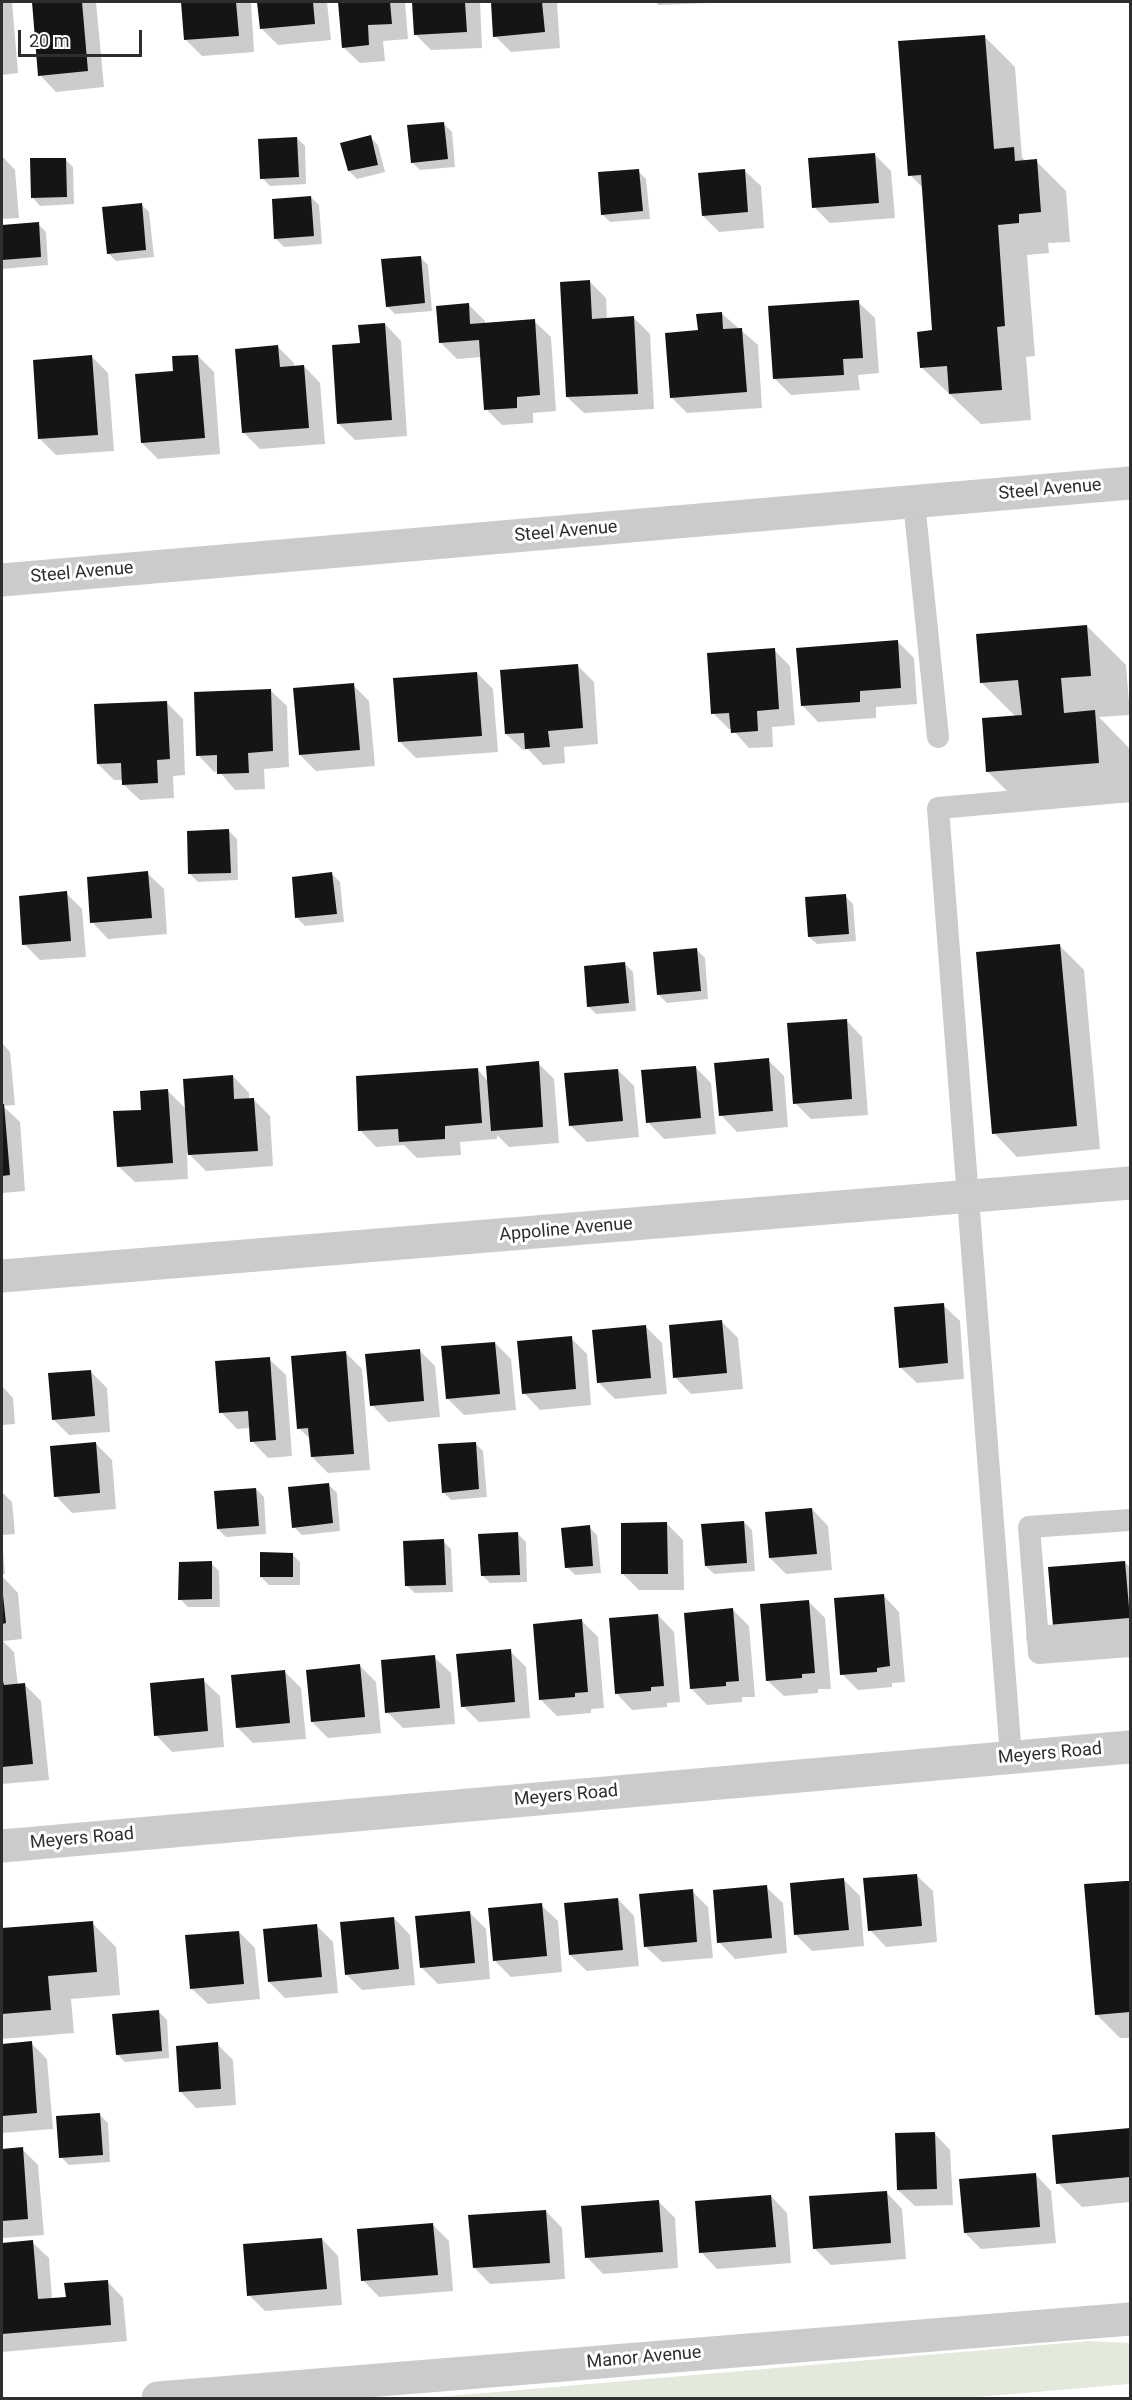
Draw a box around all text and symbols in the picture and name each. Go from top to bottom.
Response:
scale bar [21,18,146,56]
text: 20 m [29,30,69,51]
street label: Steel Avenue [998,475,1102,505]
street label: Steel Avenue [514,517,618,547]
street label: Steel Avenue [30,558,134,588]
street label: Appoline Avenue [498,1213,634,1247]
street label: Meyers Road [997,1739,1103,1769]
street label: Meyers Road [513,1781,619,1811]
street label: Meyers Road [29,1824,135,1854]
street label: Manor Avenue [586,2342,702,2374]

